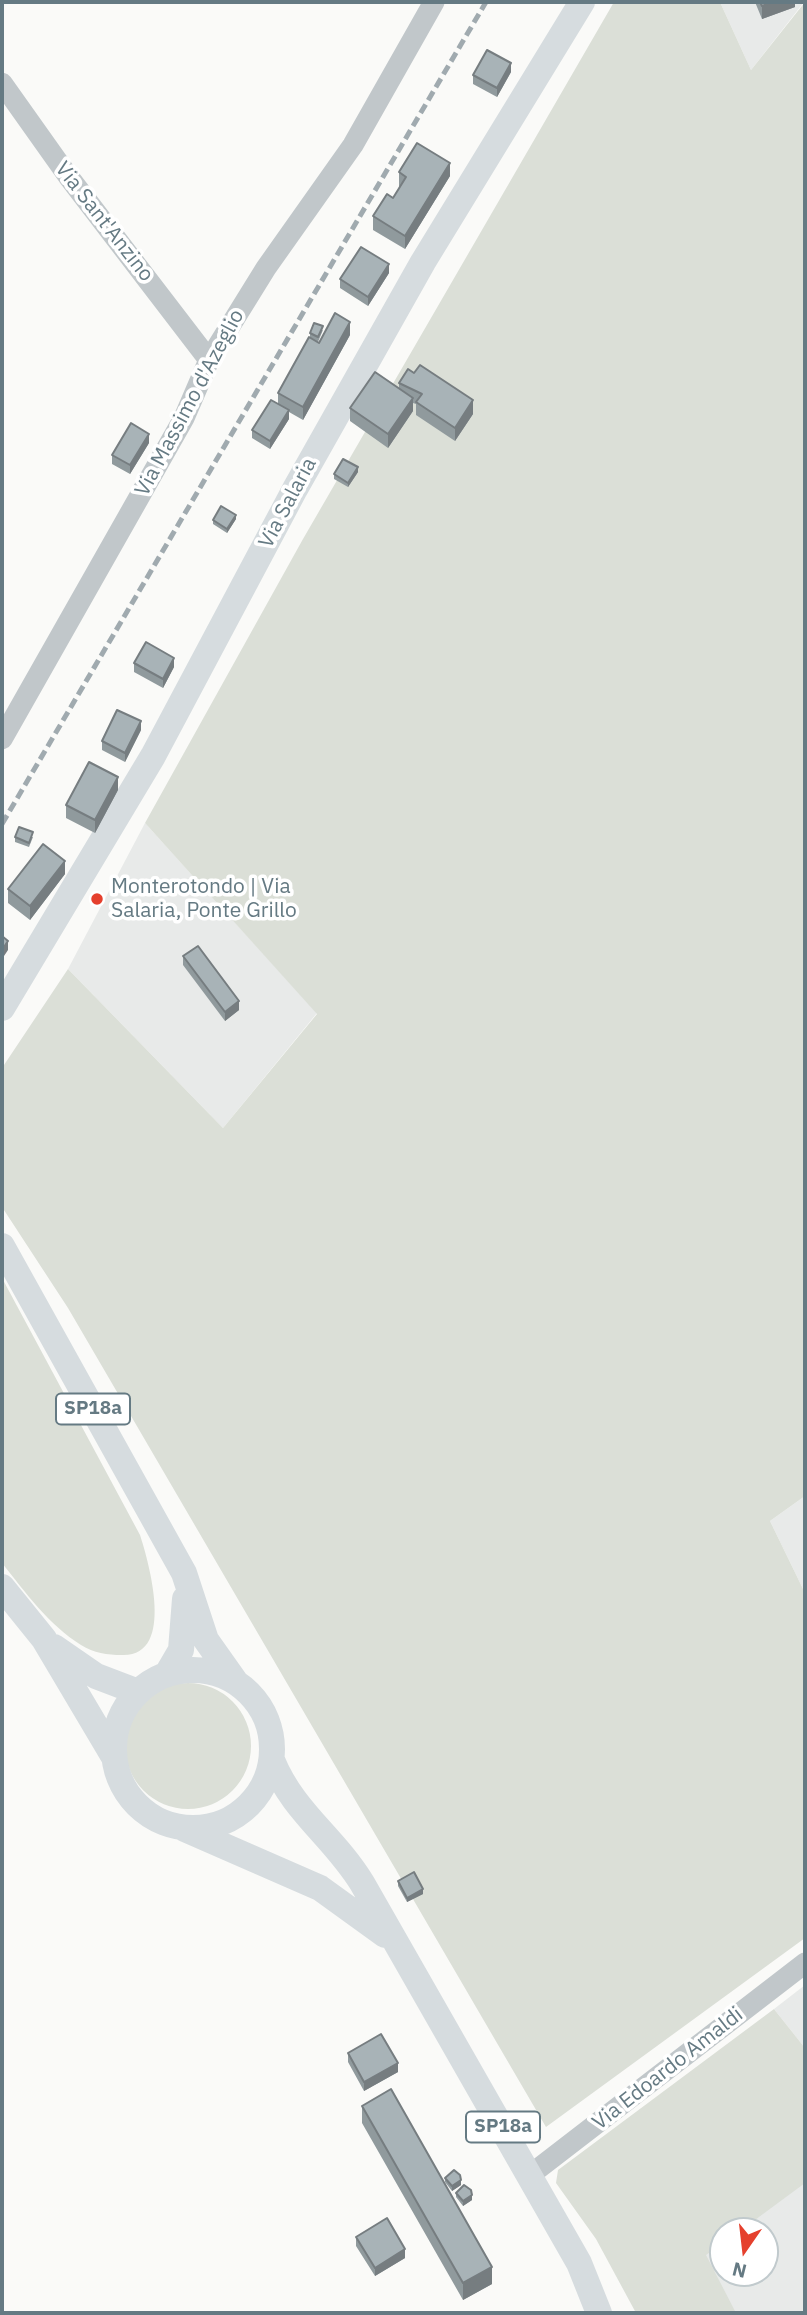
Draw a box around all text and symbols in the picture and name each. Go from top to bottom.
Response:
street label: Via Sant'Anzino [49,157,159,287]
street label: Via Massimo d'Azeglio [130,305,250,501]
street label: Via Salaria [254,454,322,552]
place label: Monterotondo | Via Salaria, Ponte Grillo [111,874,297,924]
marker: Monterotondo | Via Salaria, Ponte Grillo [89,891,105,907]
road number: SP18a [56,1394,130,1424]
street label: Via Edoardo Amaldi [588,2002,748,2136]
road number: SP18a [466,2112,540,2142]
north arrow [709,2217,779,2287]
text: N [730,2257,749,2284]

